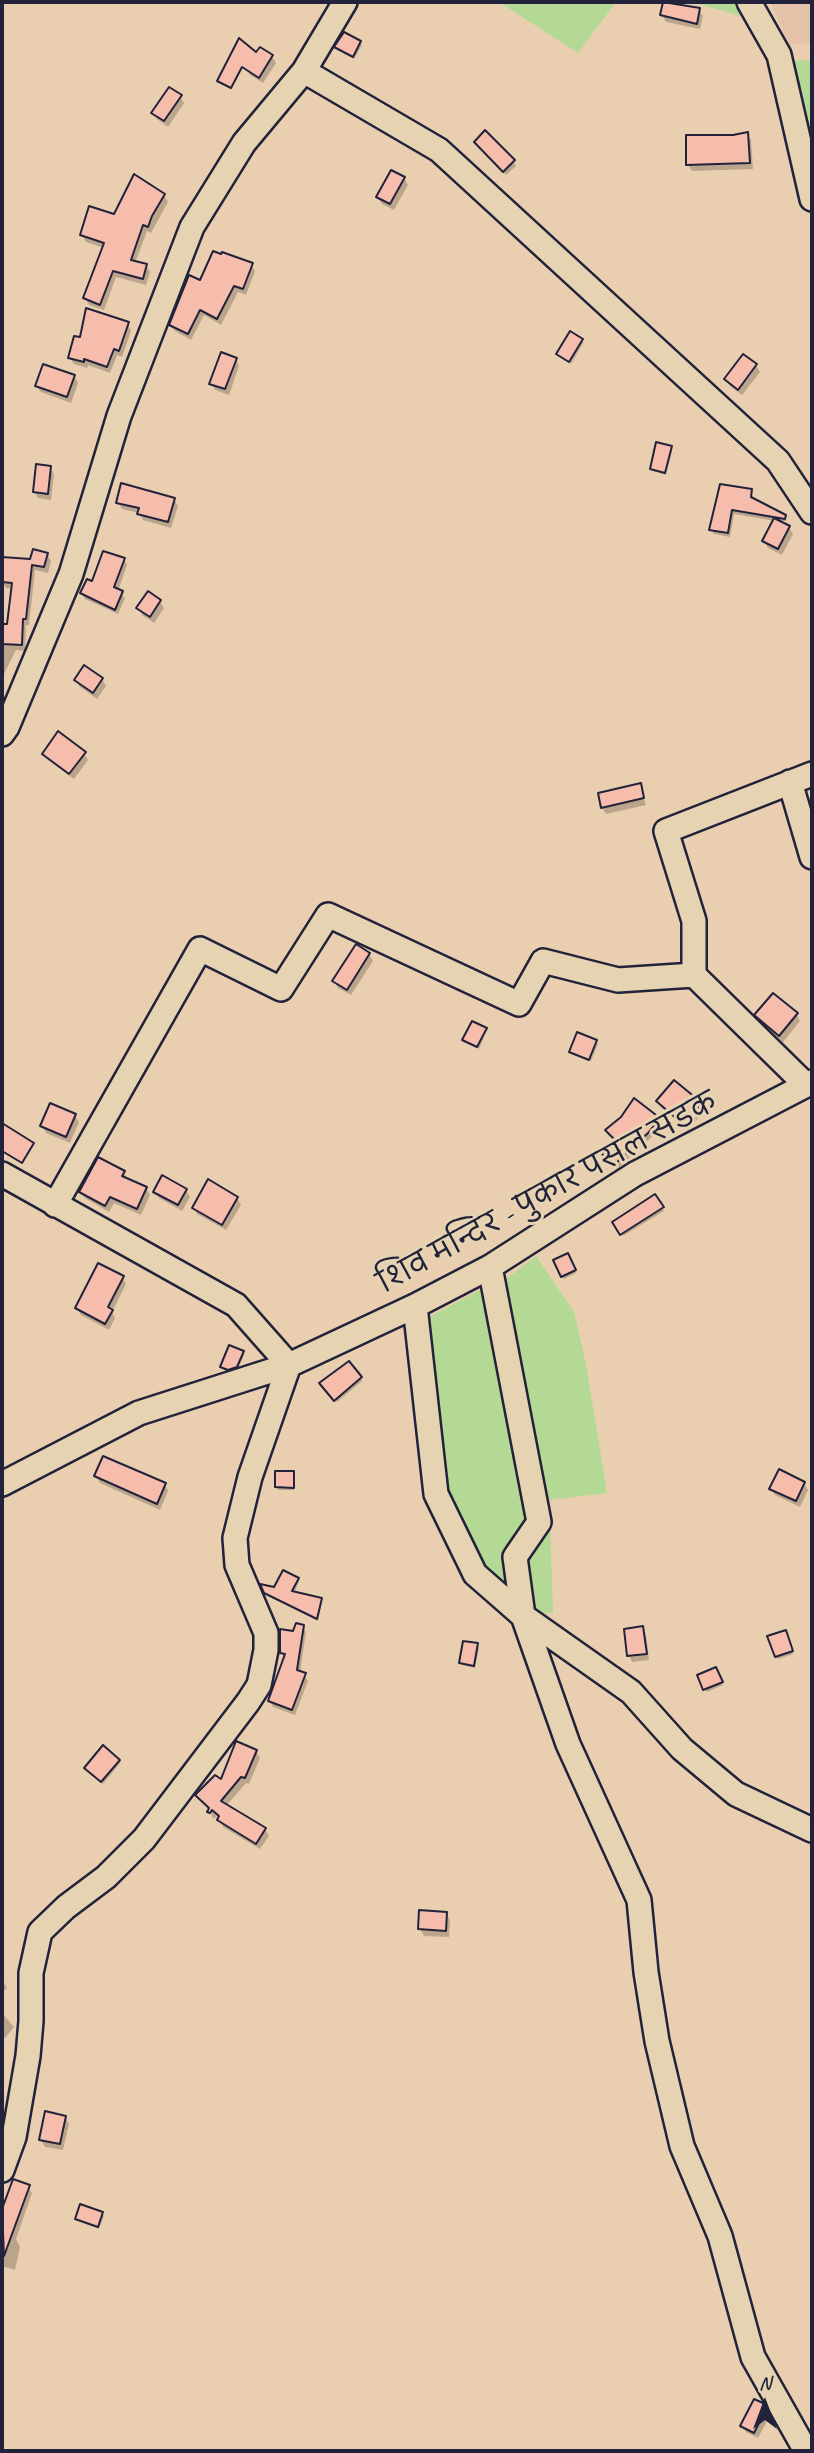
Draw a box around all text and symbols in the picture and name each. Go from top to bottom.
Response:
street label: शिव मन्दिर - पुकार पसल सडक [373,1087,723,1301]
north arrow [730,2369,800,2439]
text: N [759,2371,771,2395]

